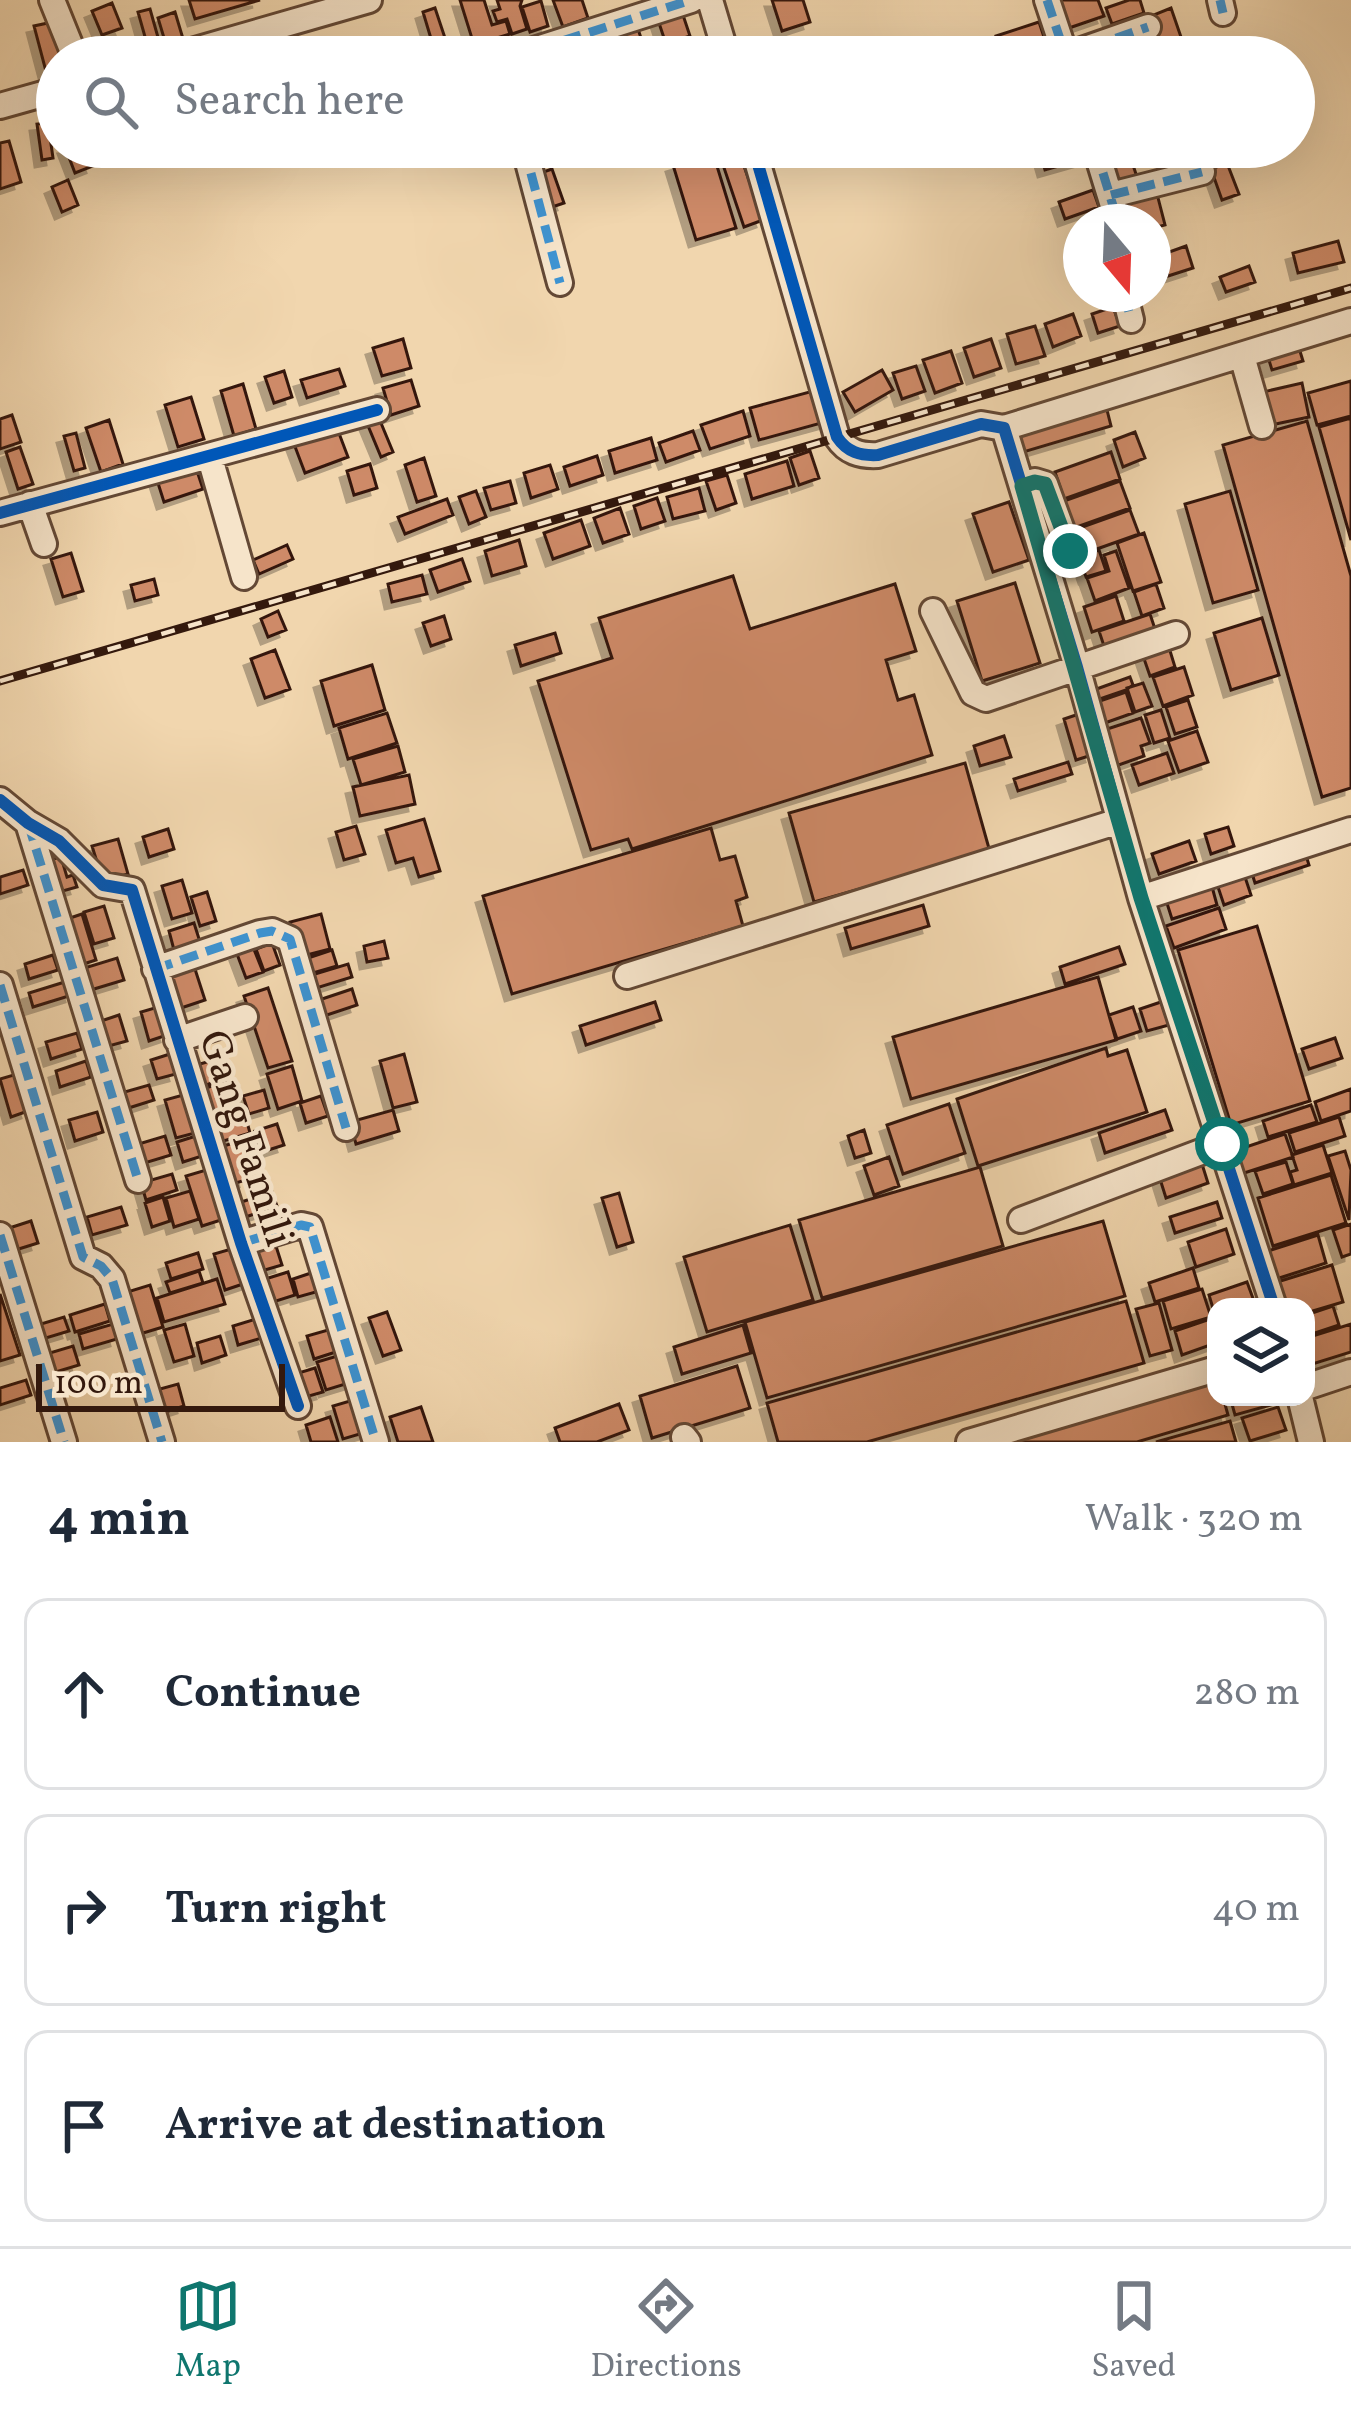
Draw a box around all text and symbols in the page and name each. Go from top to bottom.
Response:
search box [36,36,1315,168]
icon: search [78,69,144,135]
text: Search here [174,71,405,134]
north arrow [1063,204,1171,312]
route end [1043,524,1097,578]
street label: Gang Famili [181,1023,307,1255]
route start [1195,1117,1249,1171]
map controls [1207,1298,1315,1406]
button: layers [1207,1298,1315,1406]
scale bar [36,1358,285,1411]
text: 100 m [54,1362,143,1408]
text: 4 min [48,1485,190,1556]
text: Walk · 320 m [1085,1493,1303,1547]
icon: ahead [51,1661,117,1727]
text: Continue [165,1663,361,1726]
text: 280 m [1193,1667,1300,1721]
icon: right [51,1877,117,1943]
text: Turn right [165,1879,386,1942]
text: 40 m [1212,1883,1300,1937]
icon: arrive [51,2093,117,2159]
text: Arrive at destination [165,2095,606,2158]
tab: Map [175,2273,241,2391]
tab: Directions [590,2273,742,2391]
tab: Saved [1091,2273,1176,2391]

